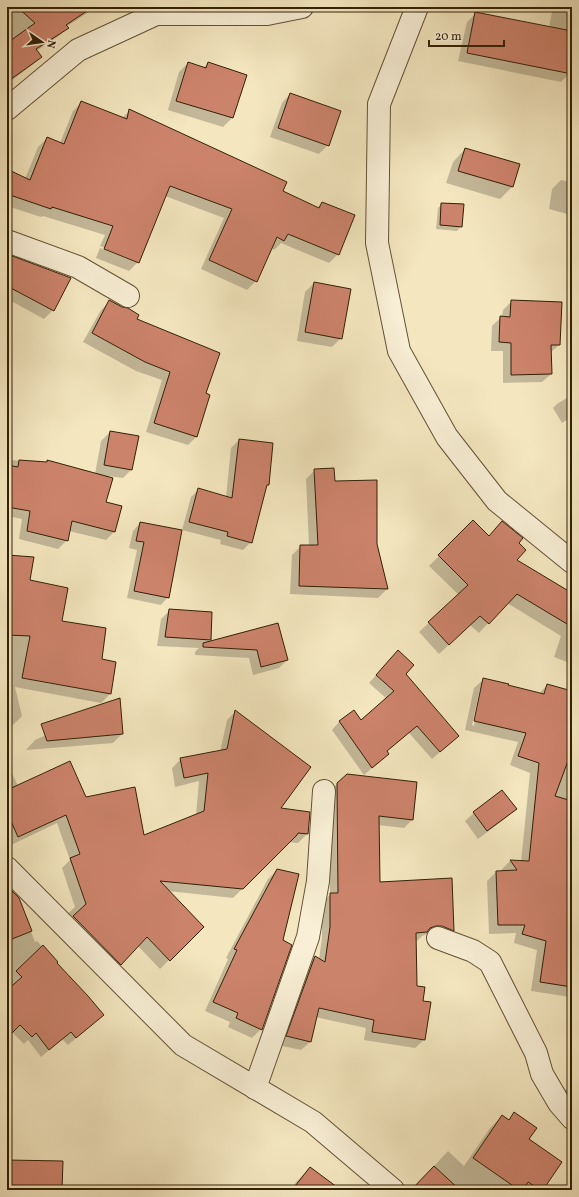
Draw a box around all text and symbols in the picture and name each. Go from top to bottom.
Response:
north arrow [22,22,62,62]
scale bar [429,22,504,48]
text: 20 m [435,29,462,45]
text: N [42,38,58,49]

